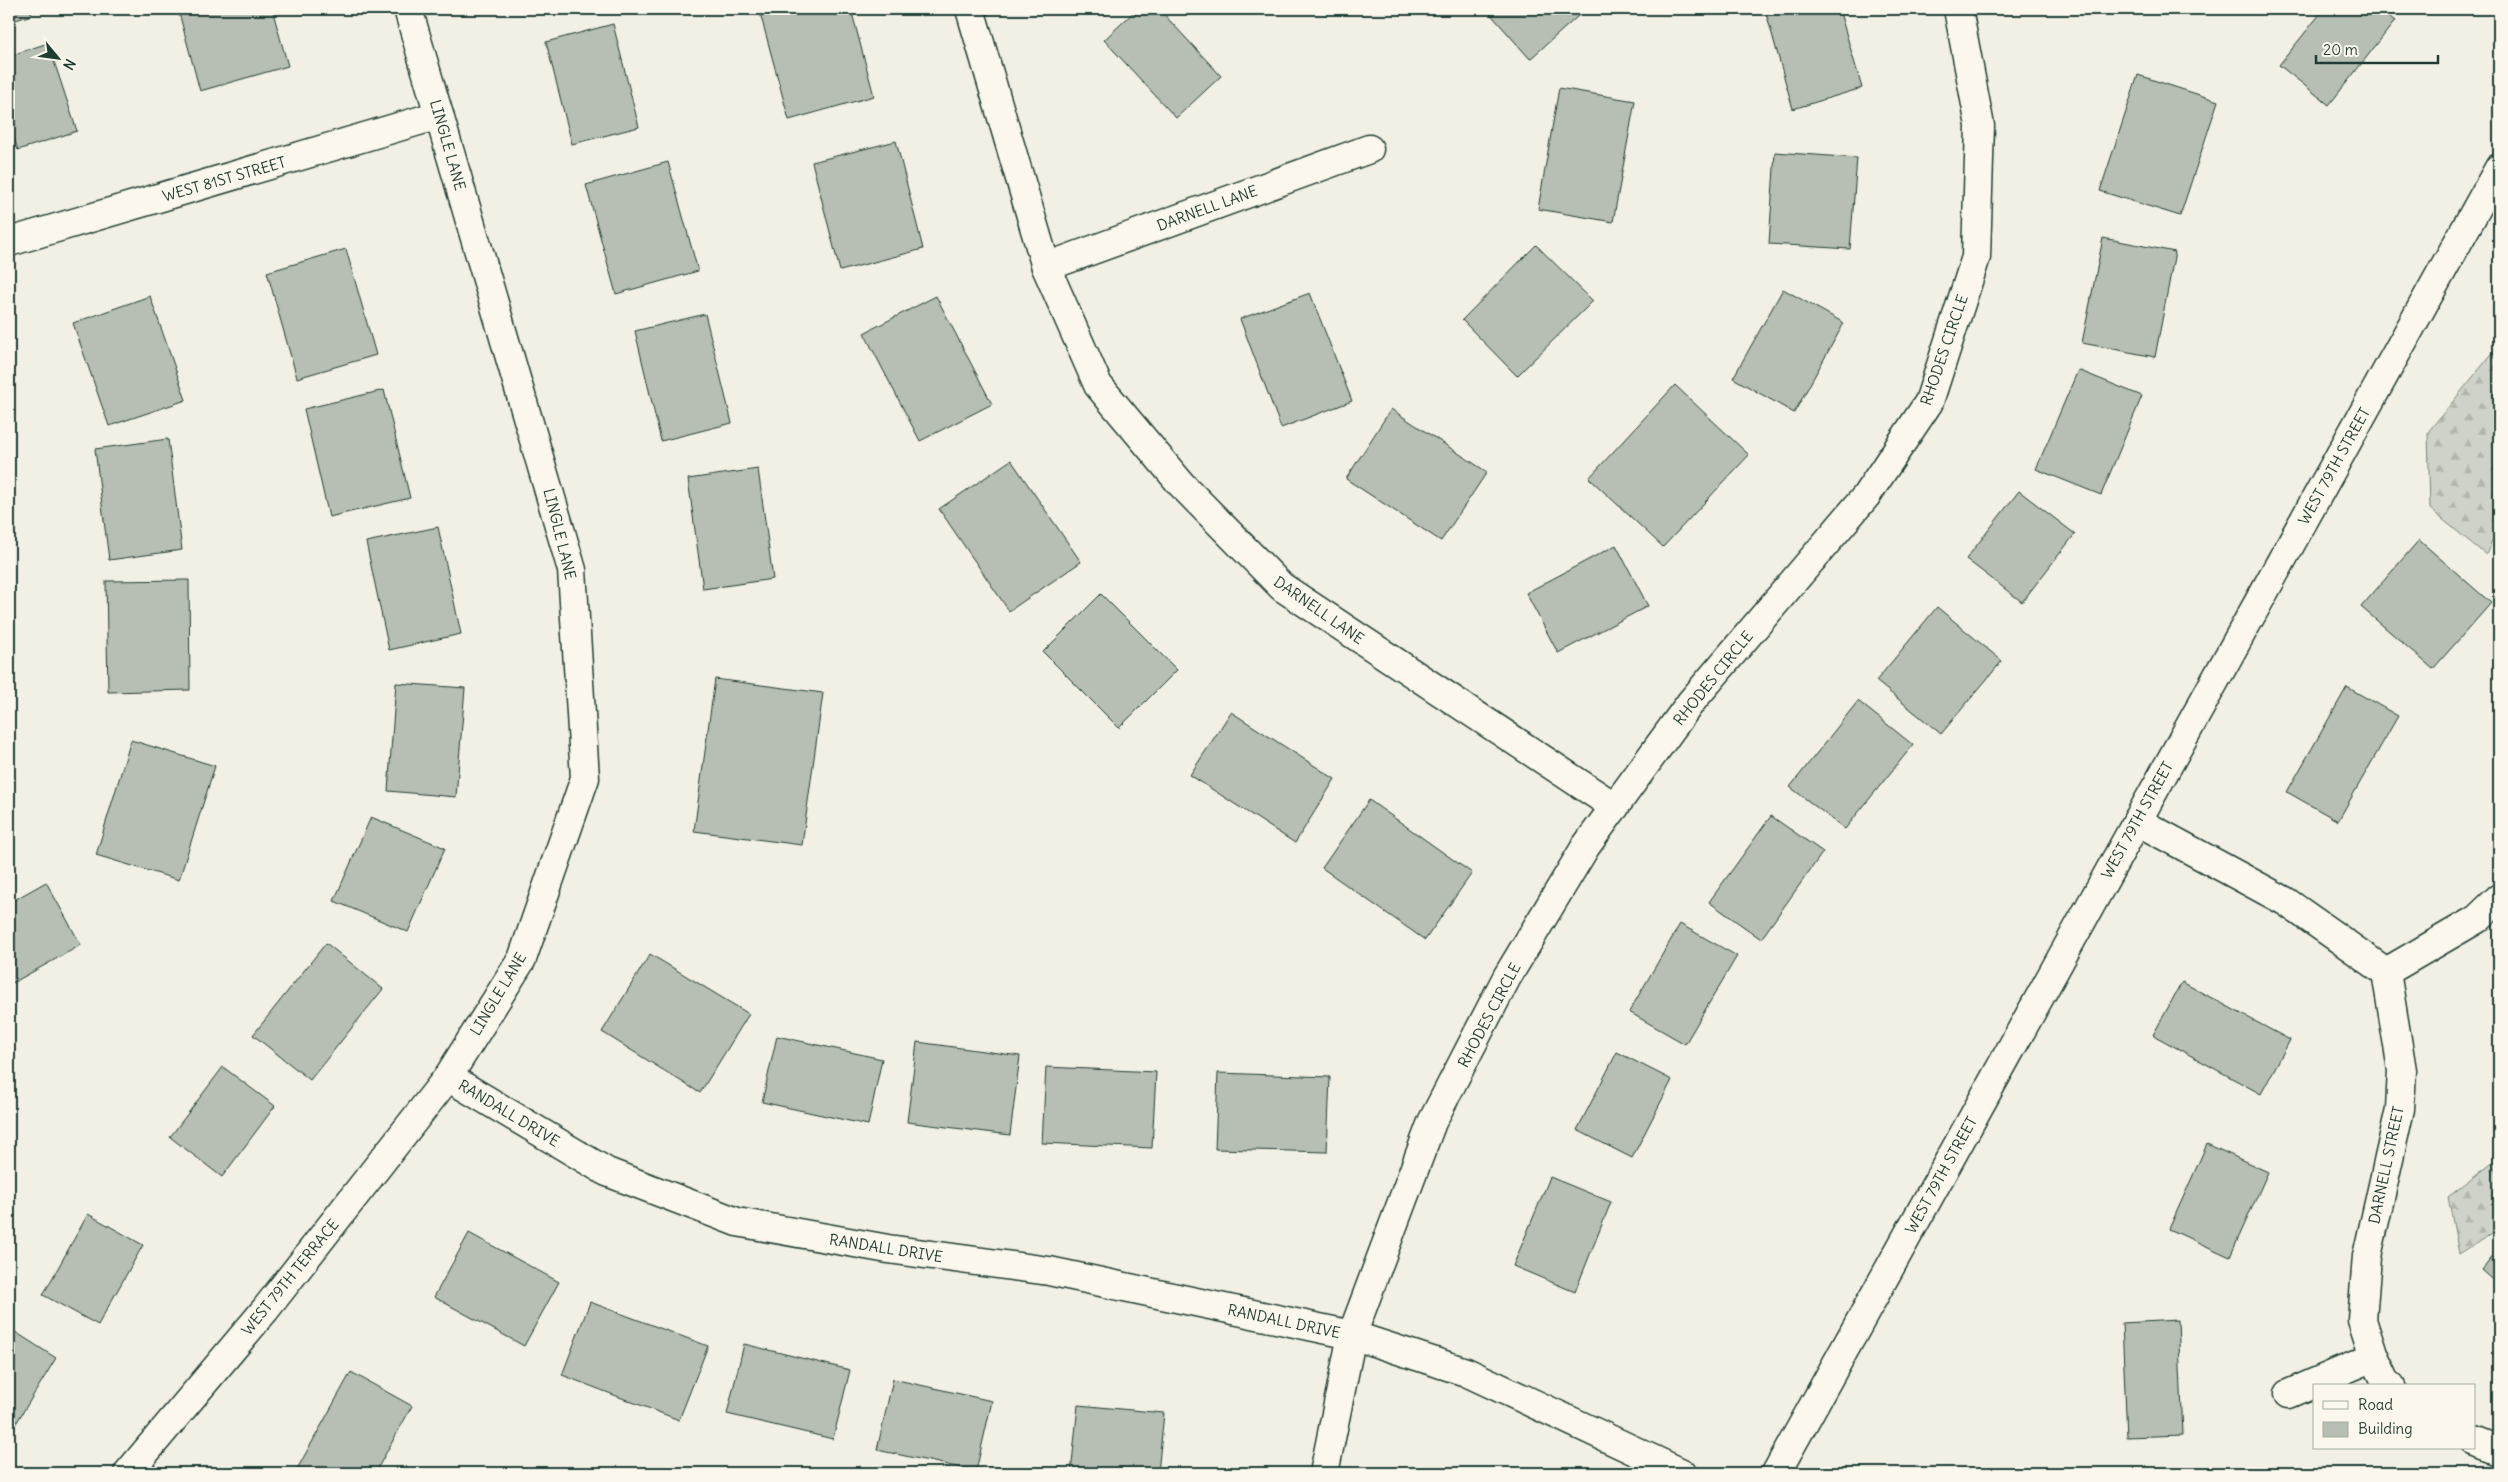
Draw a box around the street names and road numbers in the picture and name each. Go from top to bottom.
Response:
street label: LINGLE LANE [426,97,470,193]
street label: WEST 81ST STREET [160,152,288,206]
street label: DARNELL LANE [1154,181,1260,235]
street label: RHODES CIRCLE [1916,292,1972,408]
street label: WEST 79TH STREET [2294,404,2374,528]
street label: LINGLE LANE [539,486,581,582]
street label: DARNELL LANE [1270,572,1368,648]
street label: RHODES CIRCLE [1669,627,1757,729]
street label: WEST 79TH STREET [2097,758,2177,882]
street label: LINGLE LANE [466,949,530,1039]
street label: RHODES CIRCLE [1453,959,1525,1071]
street label: RANDALL DRIVE [455,1075,563,1151]
street label: DARNELL STREET [2364,1104,2408,1226]
street label: WEST 79TH STREET [1901,1113,1981,1237]
street label: WEST 79TH TERRACE [237,1215,343,1339]
street label: RANDALL DRIVE [828,1230,944,1266]
street label: RANDALL DRIVE [1226,1300,1342,1342]

